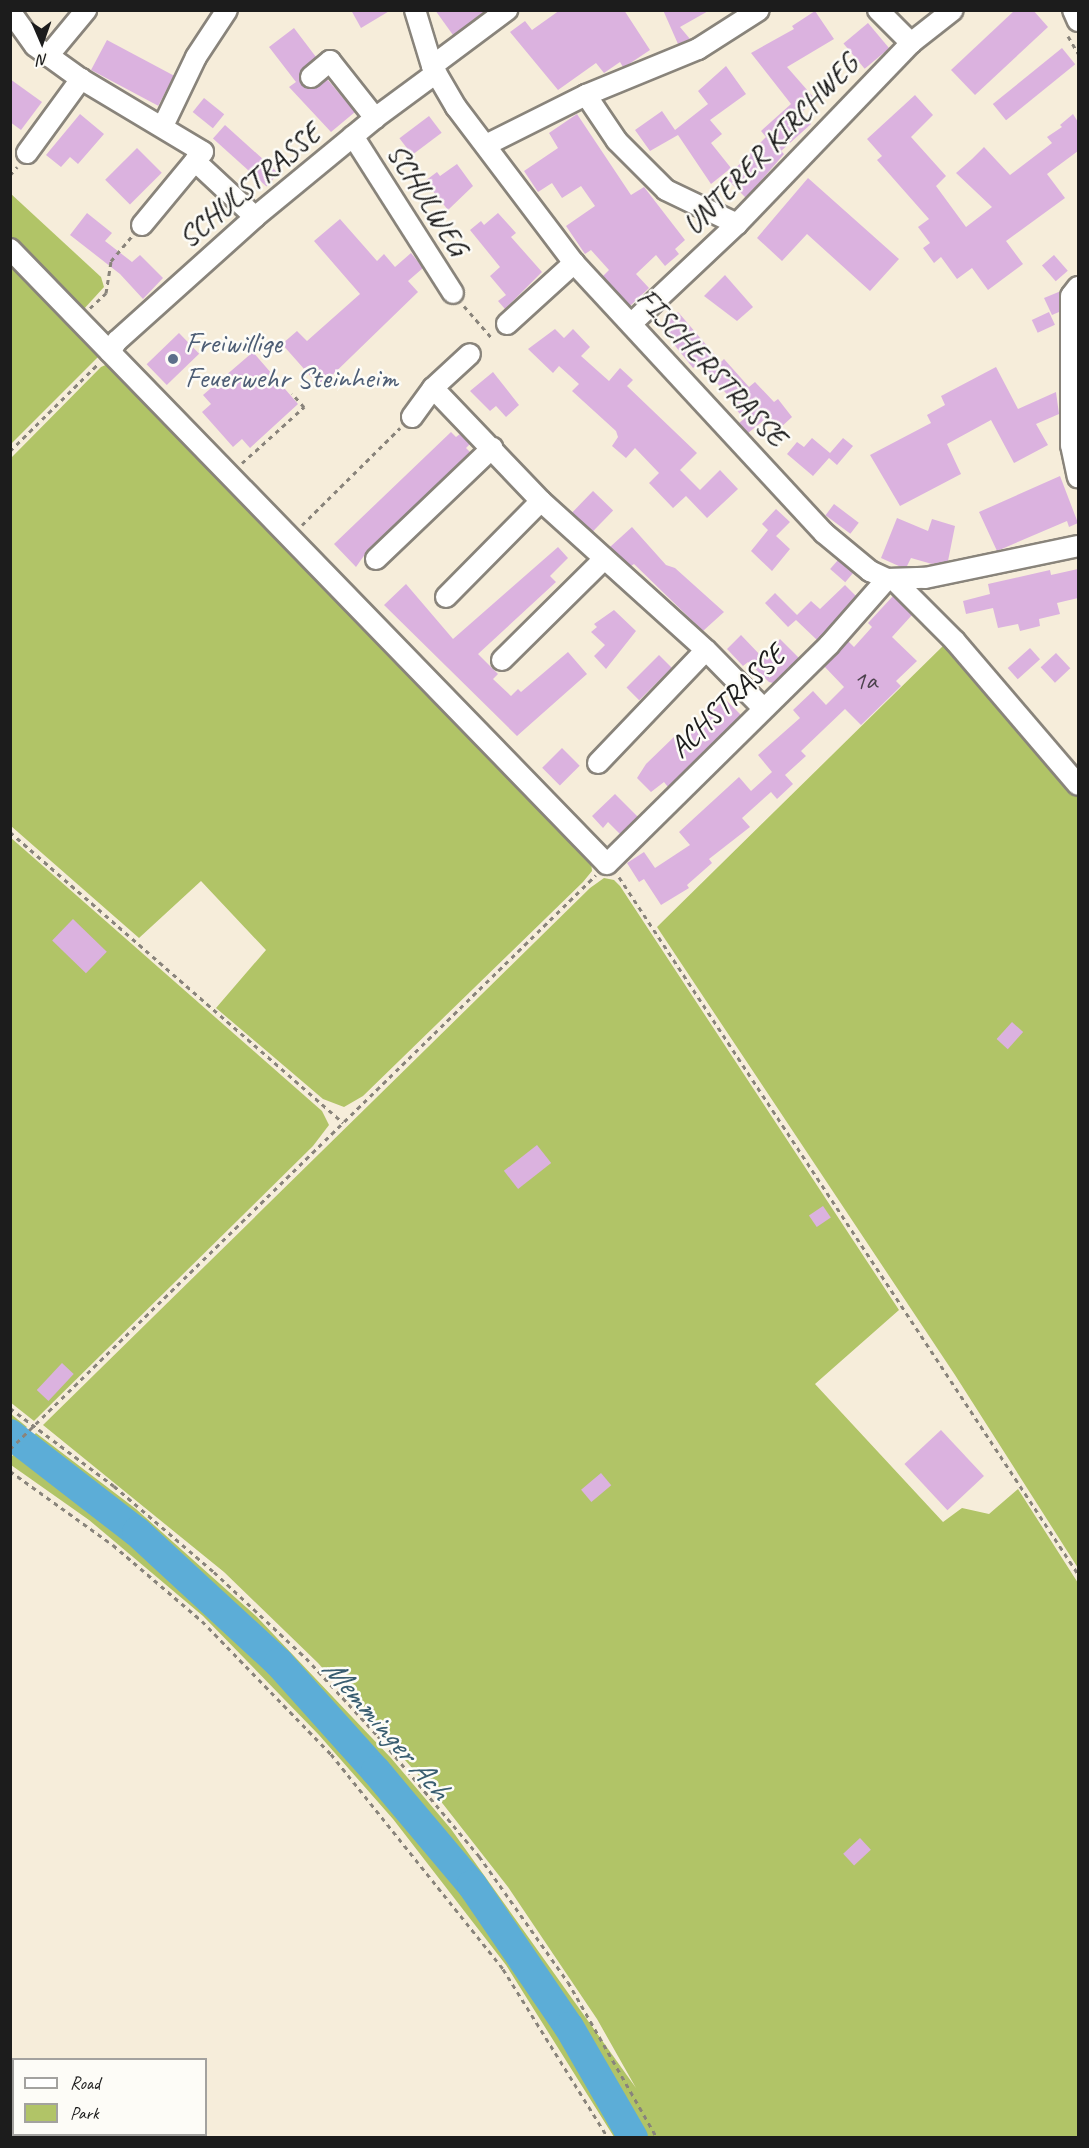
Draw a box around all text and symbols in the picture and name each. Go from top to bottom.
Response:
north arrow [12,12,72,72]
street label: UNTERER KIRCHWEG [673,45,867,243]
text: N [37,50,48,70]
street label: SCHULSTRASSE [170,115,328,255]
street label: SCHULWEG [380,136,476,262]
street label: FISCHERSTRASSE [629,280,795,454]
place label: Freiwillige Feuerwehr Steinheim [185,324,396,394]
marker: Freiwillige Feuerwehr Steinheim [166,352,180,366]
street label: ACHSTRASSE [661,637,793,765]
house number: 1a [853,665,877,697]
water label: Memminger Ach [314,1651,458,1807]
legend [12,2058,207,2136]
text: Road [70,2072,100,2094]
text: Park [70,2102,99,2124]

